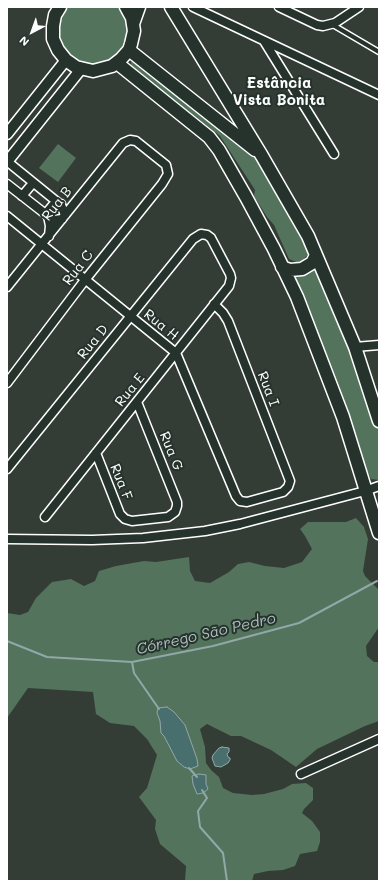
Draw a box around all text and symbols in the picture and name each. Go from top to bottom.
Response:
north arrow [12,12,52,52]
text: N [16,33,32,50]
district label: Estância Vista Bonita [233,74,325,109]
street label: Rua B [39,184,75,224]
street label: Rua C [59,247,97,289]
street label: Rua H [140,306,182,344]
street label: Rua D [74,321,112,363]
street label: Rua I [254,369,282,409]
street label: Rua E [112,370,148,410]
street label: Rua G [156,429,186,473]
street label: Rua F [106,461,136,503]
water label: Córrego São Pedro [135,609,277,659]

